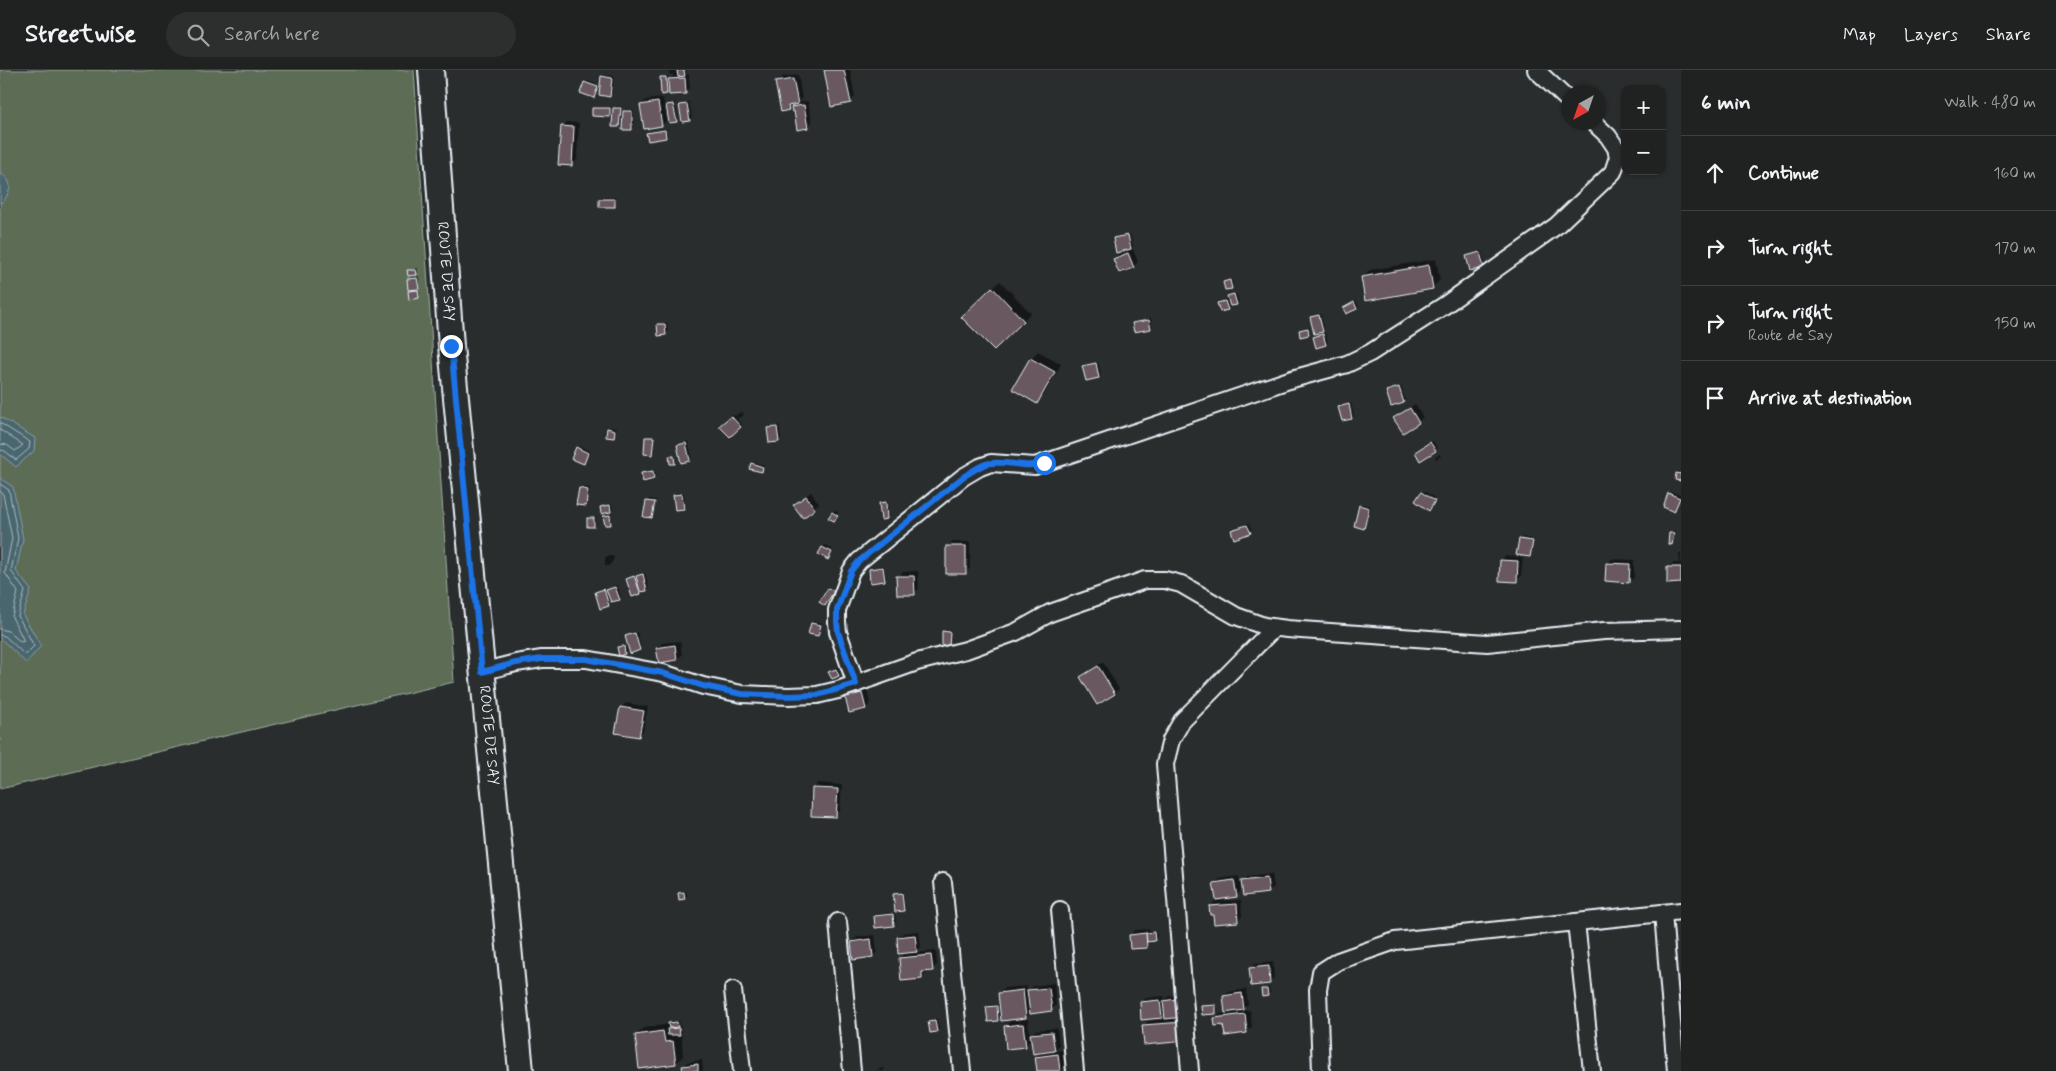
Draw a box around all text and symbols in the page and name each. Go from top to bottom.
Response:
search box [166,12,516,57]
text: Streetwise [25,19,136,50]
icon: search [184,21,212,49]
text: Search here [224,22,320,47]
text: Map [1843,23,1876,47]
text: Layers [1904,23,1958,47]
text: Share [1986,23,2031,47]
north arrow [1561,85,1606,130]
map controls [1621,85,1666,175]
button: + [1621,85,1666,130]
text: 6 min [1701,89,1751,117]
text: Walk · 480 m [1944,92,2036,113]
button: − [1621,130,1666,175]
icon: ahead [1701,159,1729,187]
text: Continue [1748,161,1819,186]
text: 160 m [1993,163,2036,184]
street label: ROUTE DE SAY [432,221,459,322]
icon: right [1701,234,1729,262]
text: Turn right [1748,236,1832,261]
text: 170 m [1994,238,2036,259]
text: Turn right [1748,300,1832,325]
icon: right [1701,309,1729,337]
text: 150 m [1994,313,2036,334]
text: Route de Say [1748,325,1833,346]
route end [440,335,463,358]
icon: arrive [1701,384,1729,412]
text: Arrive at destination [1748,386,1912,411]
route start [1033,452,1056,475]
street label: ROUTE DE SAY [474,685,503,786]

